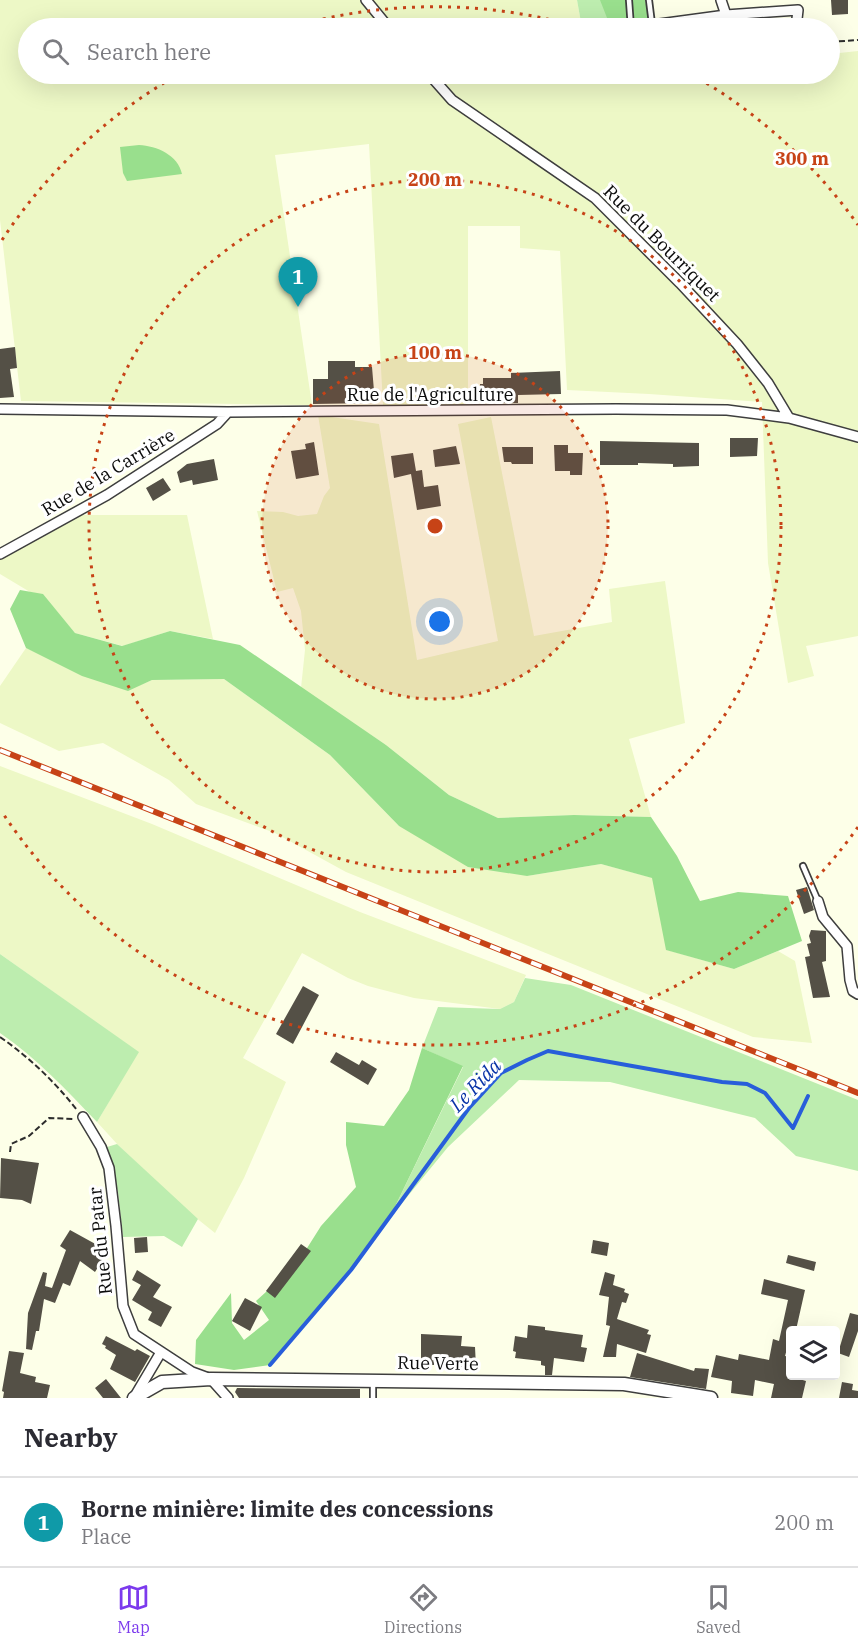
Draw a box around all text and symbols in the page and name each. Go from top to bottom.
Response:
search box [18,18,840,84]
icon: search [39,35,72,68]
text: Search here [87,37,211,66]
text: 300 m [775,147,830,170]
text: 200 m [408,168,463,191]
street label: Rue du Bourriquet [599,180,725,306]
pin: 1 [278,258,318,307]
text: 100 m [408,341,463,364]
street label: Rue de l'Agriculture [347,383,513,406]
street label: Rue de la Carrière [37,423,179,521]
centre of rings [425,516,445,536]
your location [425,607,454,636]
water label: Le Rida [442,1052,507,1118]
street label: Rue du Patar [83,1186,117,1296]
map controls [786,1326,840,1380]
button: layers [786,1326,840,1380]
street label: Rue Verte [397,1351,479,1375]
text: Nearby [24,1420,118,1454]
text: Borne minière: limite des concessions [81,1494,493,1523]
text: 1 [38,1509,50,1536]
text: 200 m [774,1509,834,1536]
text: Place [81,1523,131,1550]
tab: Map [117,1581,150,1637]
tab: Directions [384,1581,462,1637]
tab: Saved [696,1581,741,1637]

